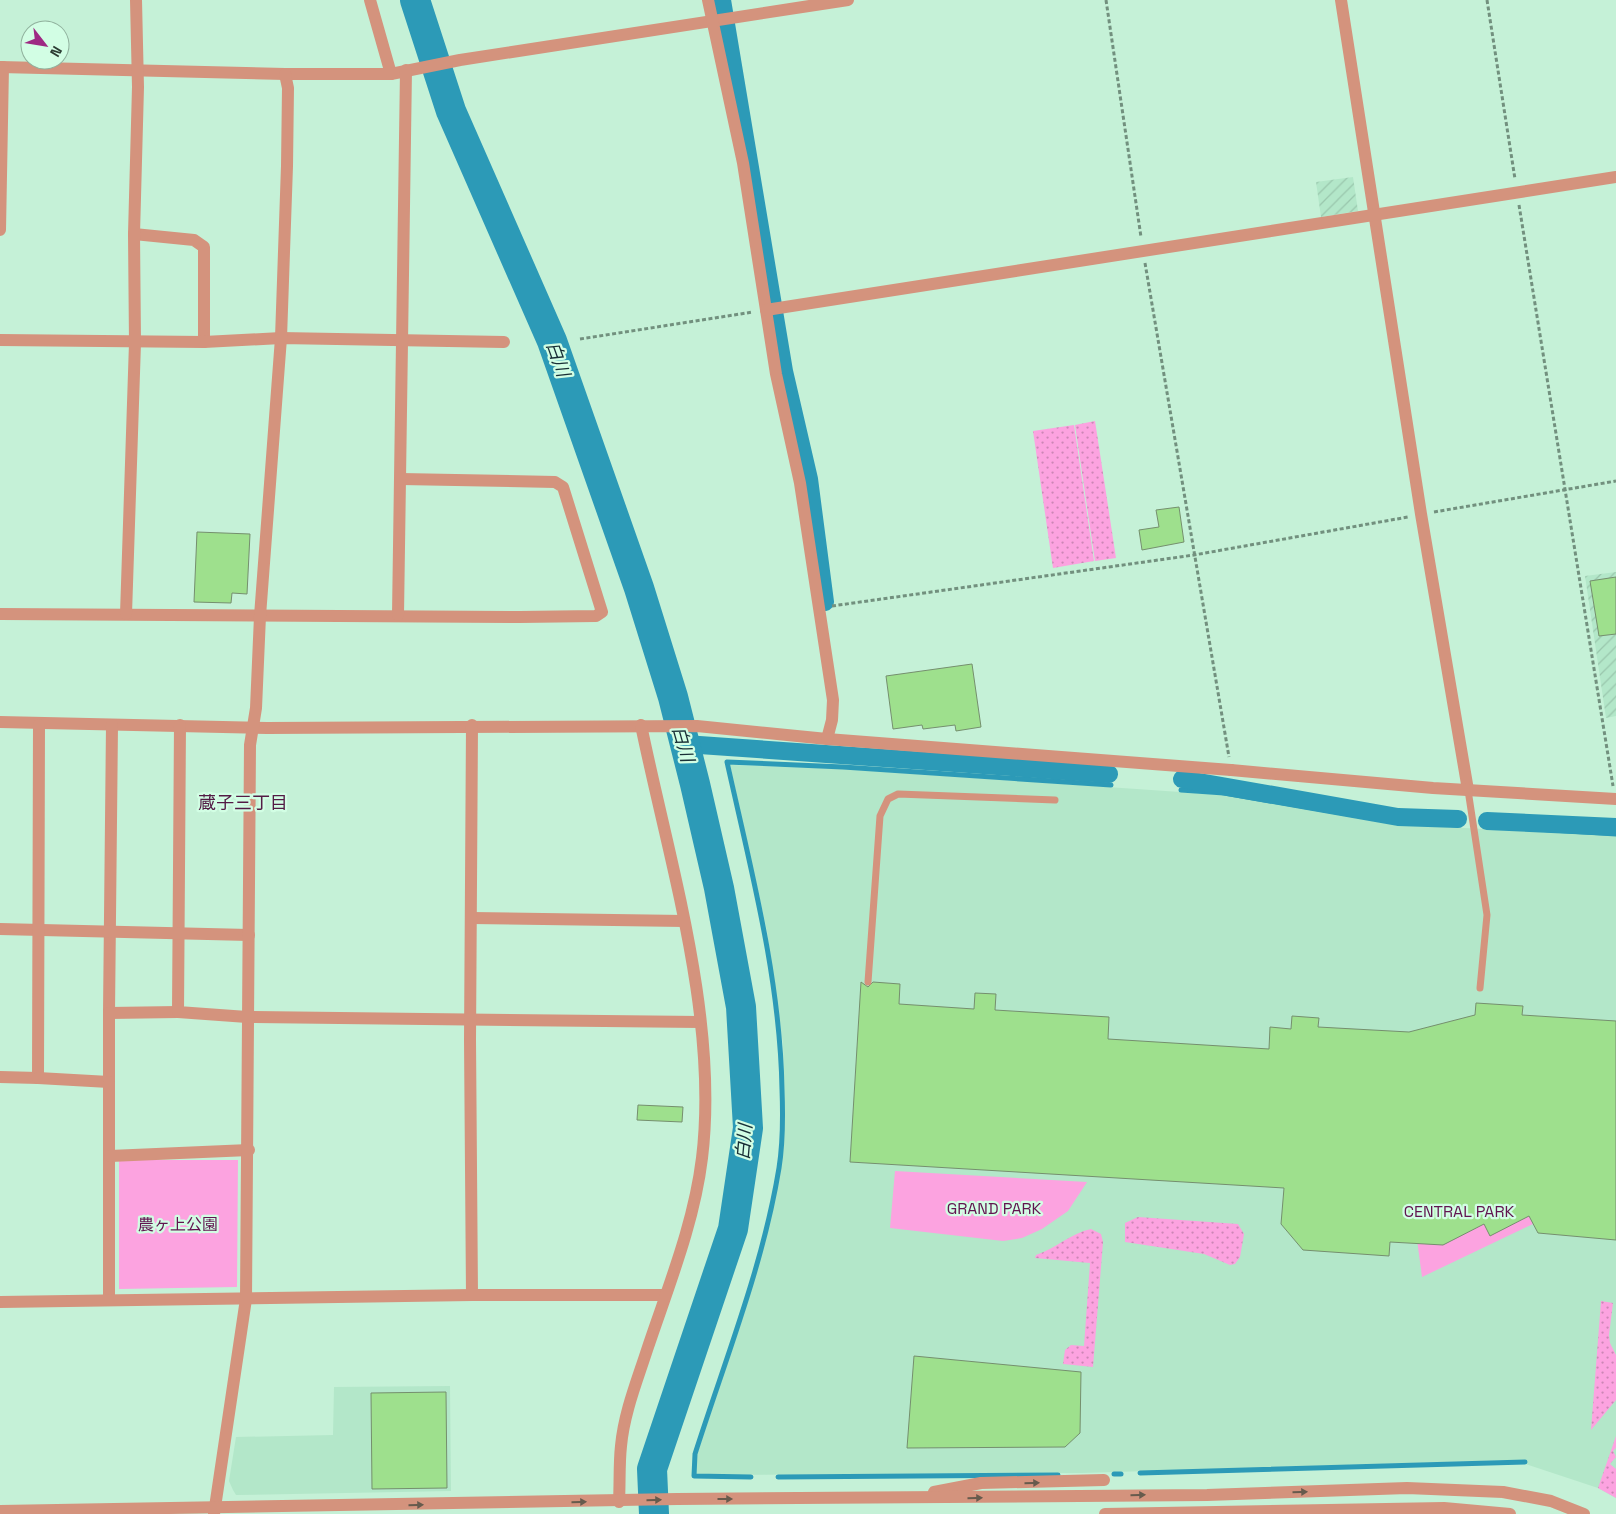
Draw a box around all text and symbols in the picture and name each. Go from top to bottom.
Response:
north arrow [20,20,70,70]
text: N [46,43,66,60]
water label: 白川 [542,338,576,382]
water label: 白川 [667,723,700,766]
district label: 蔵子三丁目 [198,791,288,814]
water label: 白川 [730,1121,757,1161]
park label: GRAND PARK [947,1198,1042,1219]
park label: CENTRAL PARK [1404,1201,1515,1222]
park label: 農ヶ上公園 [138,1214,218,1235]
one-way arrow [1024,1478,1040,1486]
one-way arrow [1293,1487,1309,1495]
one-way arrow [1130,1491,1146,1499]
one-way arrow [968,1493,984,1501]
one-way arrow [718,1495,734,1503]
one-way arrow [646,1496,662,1504]
one-way arrow [571,1498,587,1506]
one-way arrow [408,1501,424,1509]

